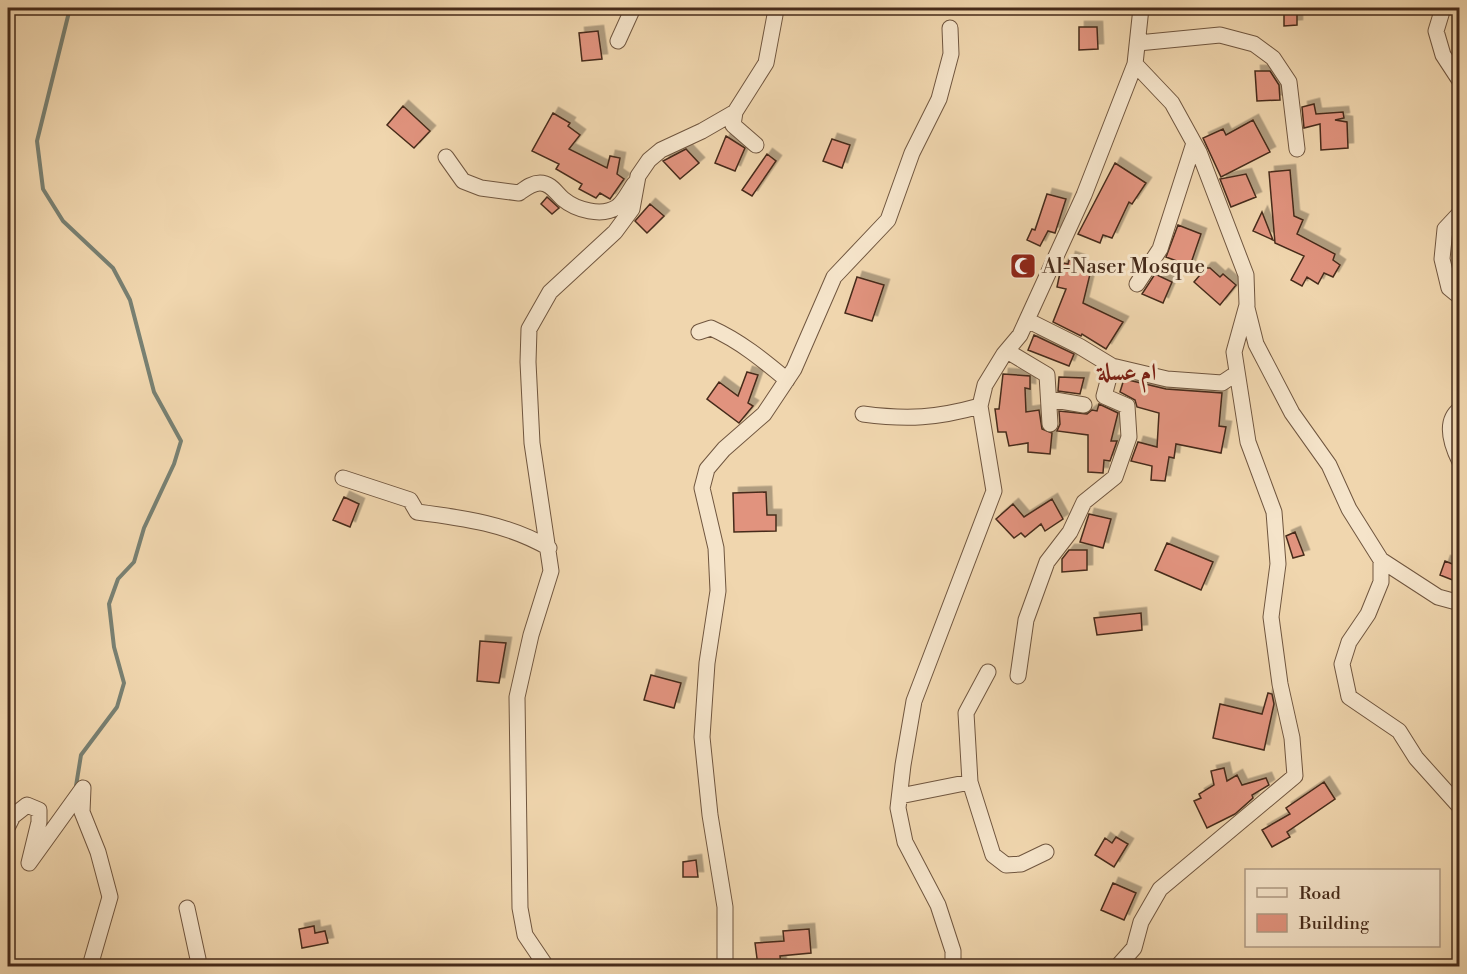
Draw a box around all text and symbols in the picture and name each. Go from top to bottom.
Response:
mosque icon: Al-Naser Mosque [1008,251,1038,281]
place label: Al-Naser Mosque [1041,254,1205,280]
district label: ام عسلة [1095,358,1157,393]
legend [1245,869,1440,947]
text: Road [1299,882,1342,905]
text: Building [1298,912,1370,935]

